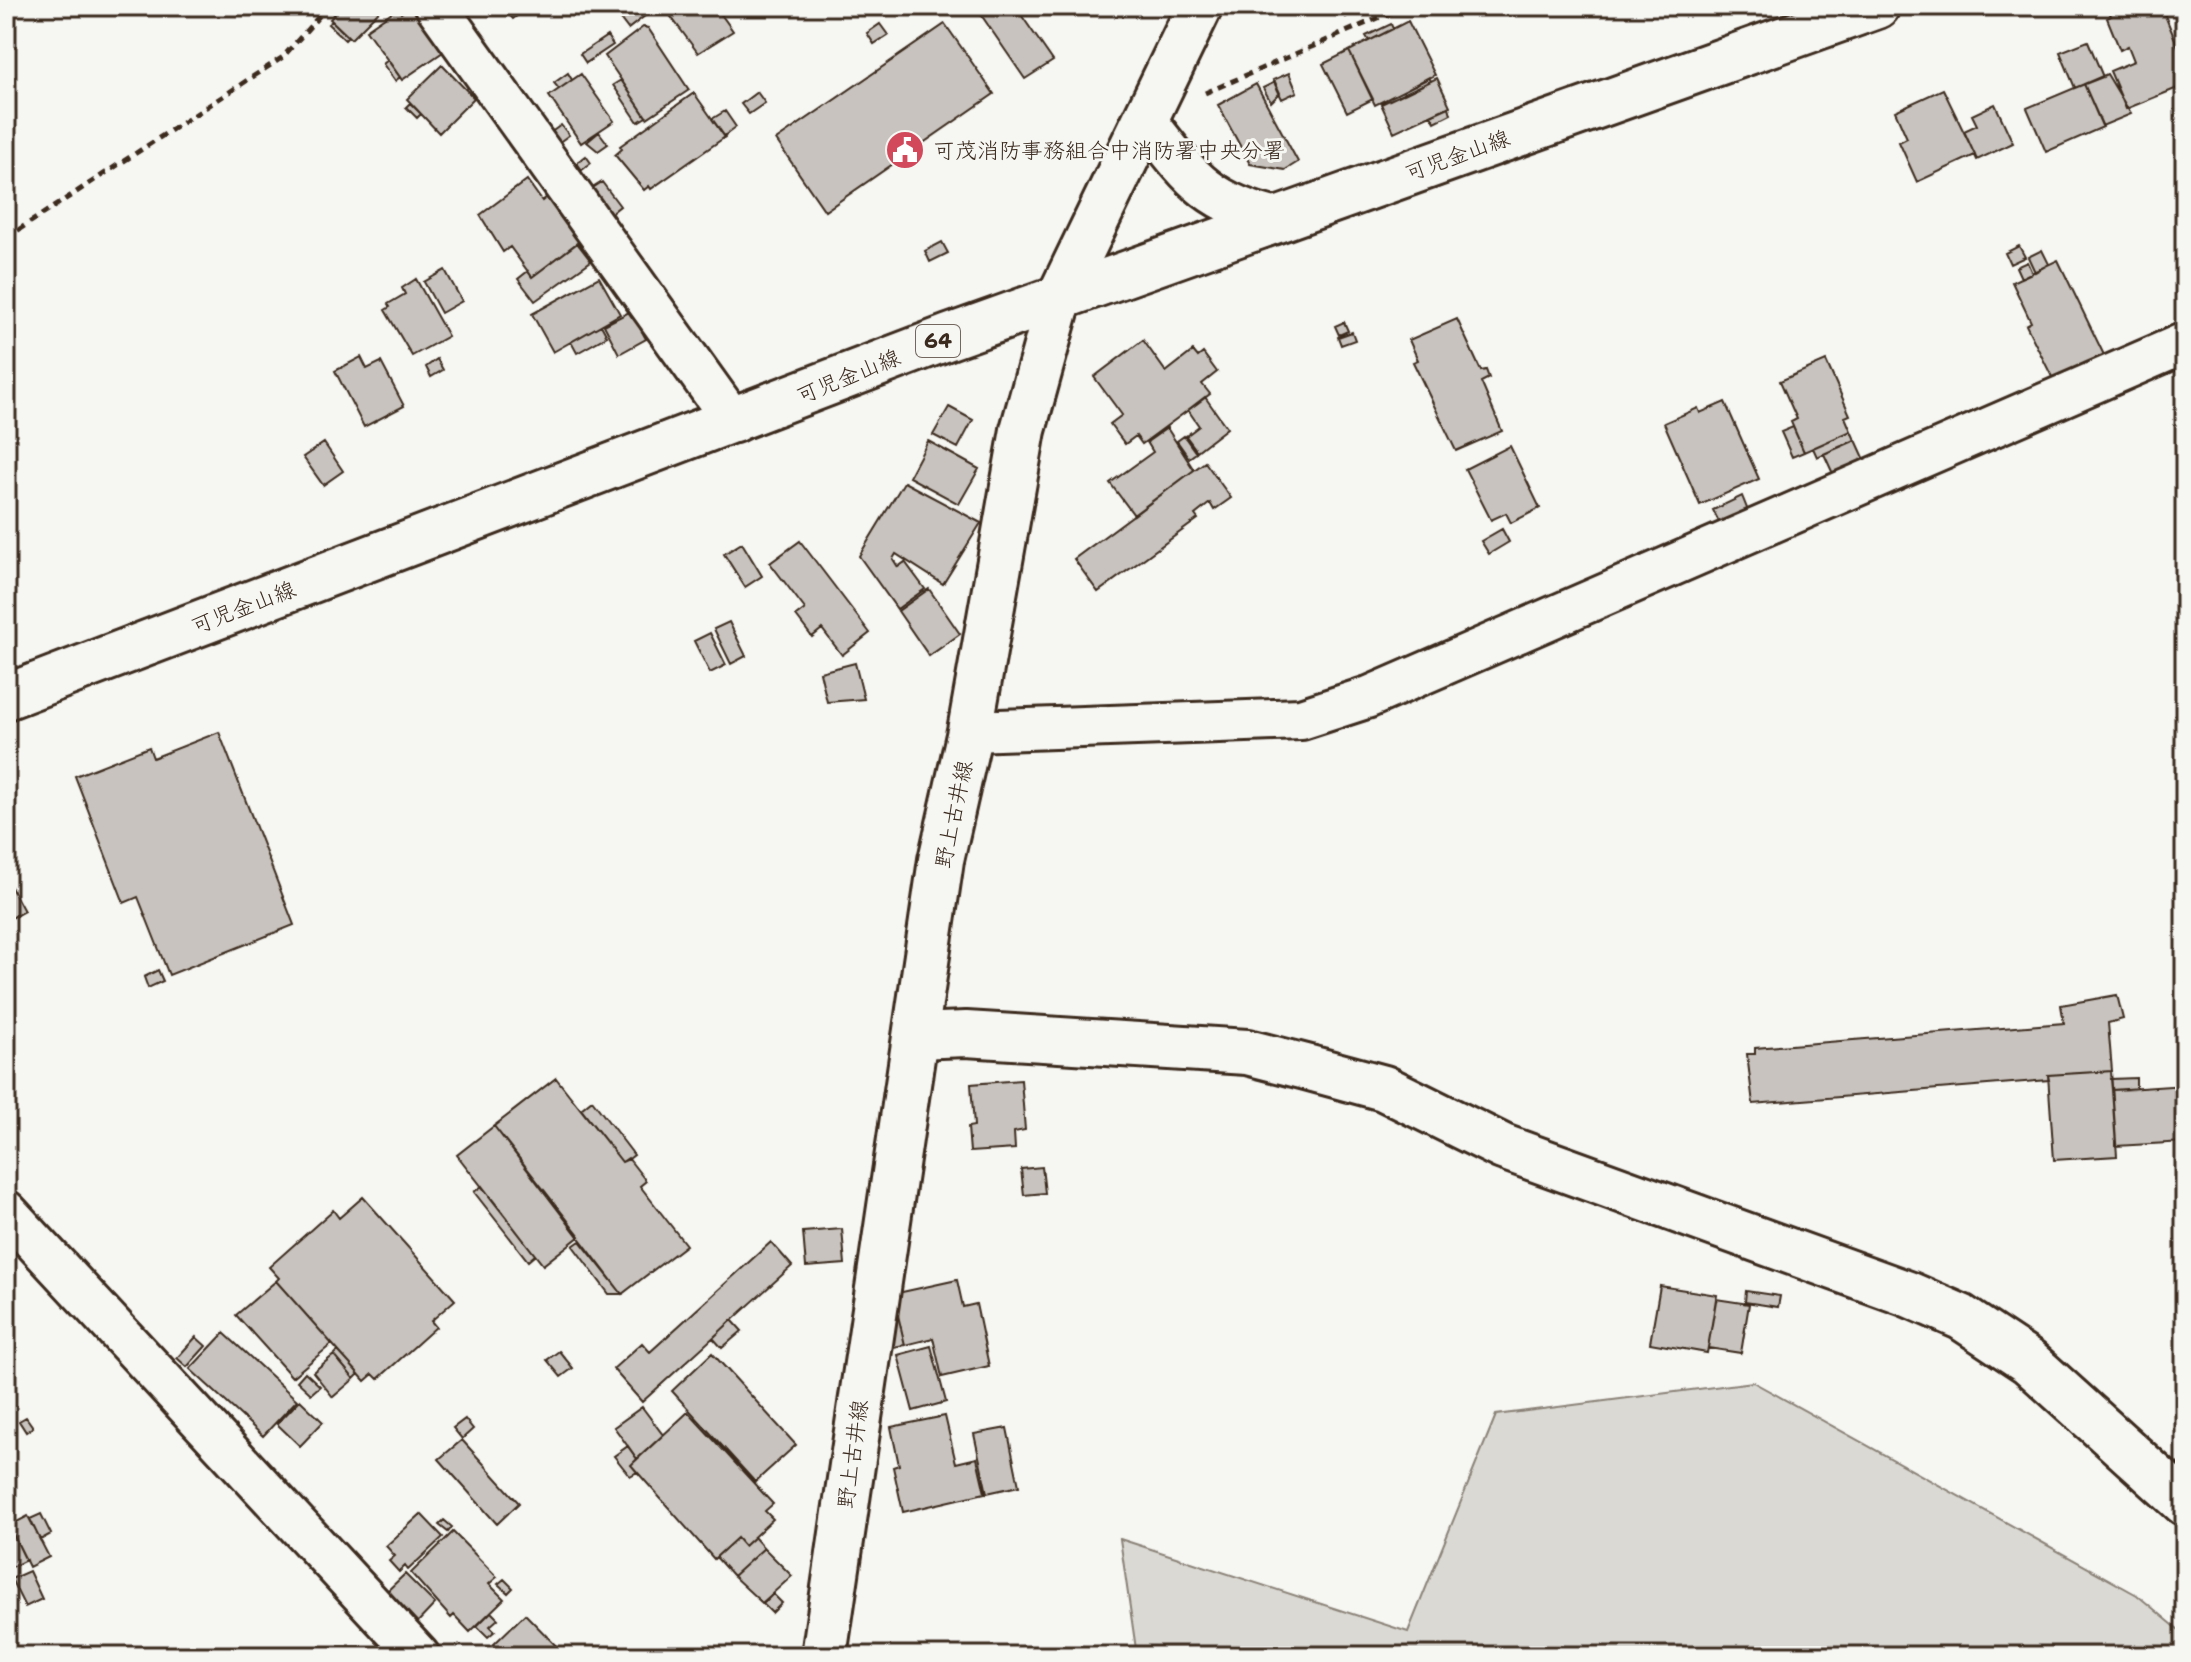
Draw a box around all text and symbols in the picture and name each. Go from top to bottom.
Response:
street label: 可児金山線 [1401,123,1514,188]
public building icon: 可茂消防事務組合中消防署中央分署 [884,129,926,171]
place label: 可茂消防事務組合中消防署中央分署 [933,136,1285,165]
road number: 64 [916,325,960,357]
street label: 可児金山線 [792,342,905,411]
street label: 可児金山線 [187,574,300,641]
street label: 野上古井線 [928,757,979,871]
street label: 野上古井線 [830,1398,875,1511]

